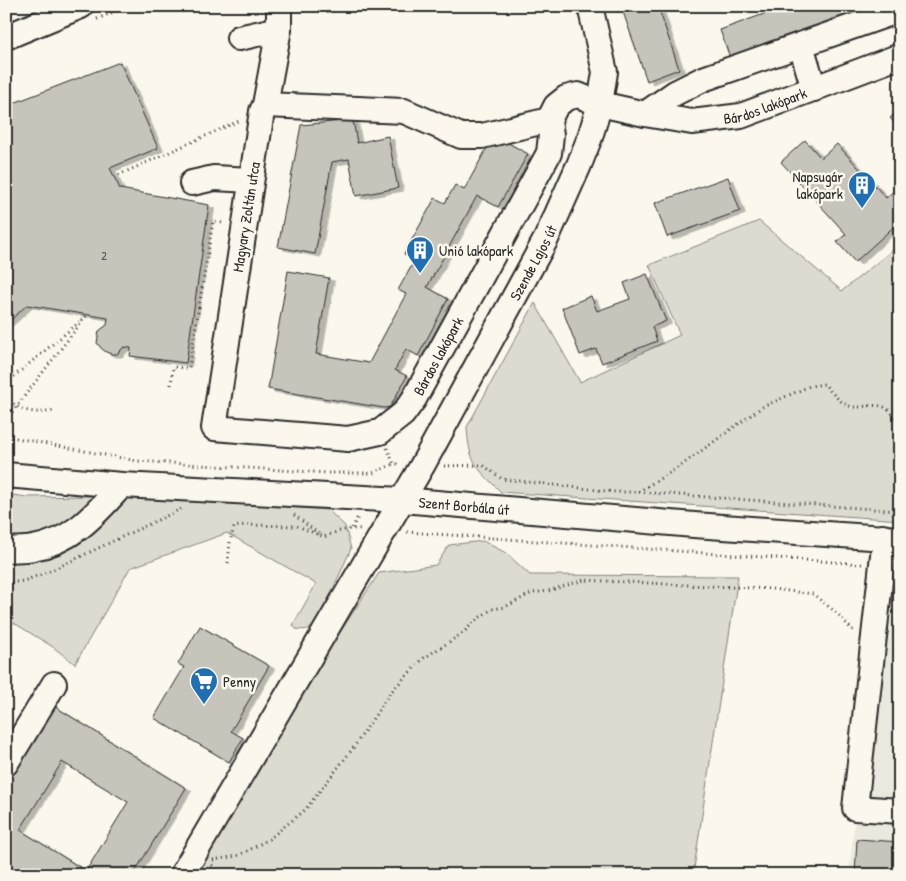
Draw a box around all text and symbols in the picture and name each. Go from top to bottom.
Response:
street label: Bárdos lakópark [722,82,810,129]
street label: Magyary Zoltán utca [227,160,265,273]
place label: Napsugár lakópark [793,166,843,204]
building icon: Napsugár lakópark [847,170,877,209]
street label: Szende Lajos út [504,221,562,304]
building icon: Unió lakópark [405,235,435,274]
place label: Unió lakópark [439,240,513,261]
house number: 2 [101,247,107,264]
street label: Bárdos lakópark [408,313,468,399]
street label: Szent Borbála út [418,491,511,520]
supermarket icon: Penny [189,666,219,705]
place label: Penny [223,671,256,692]

